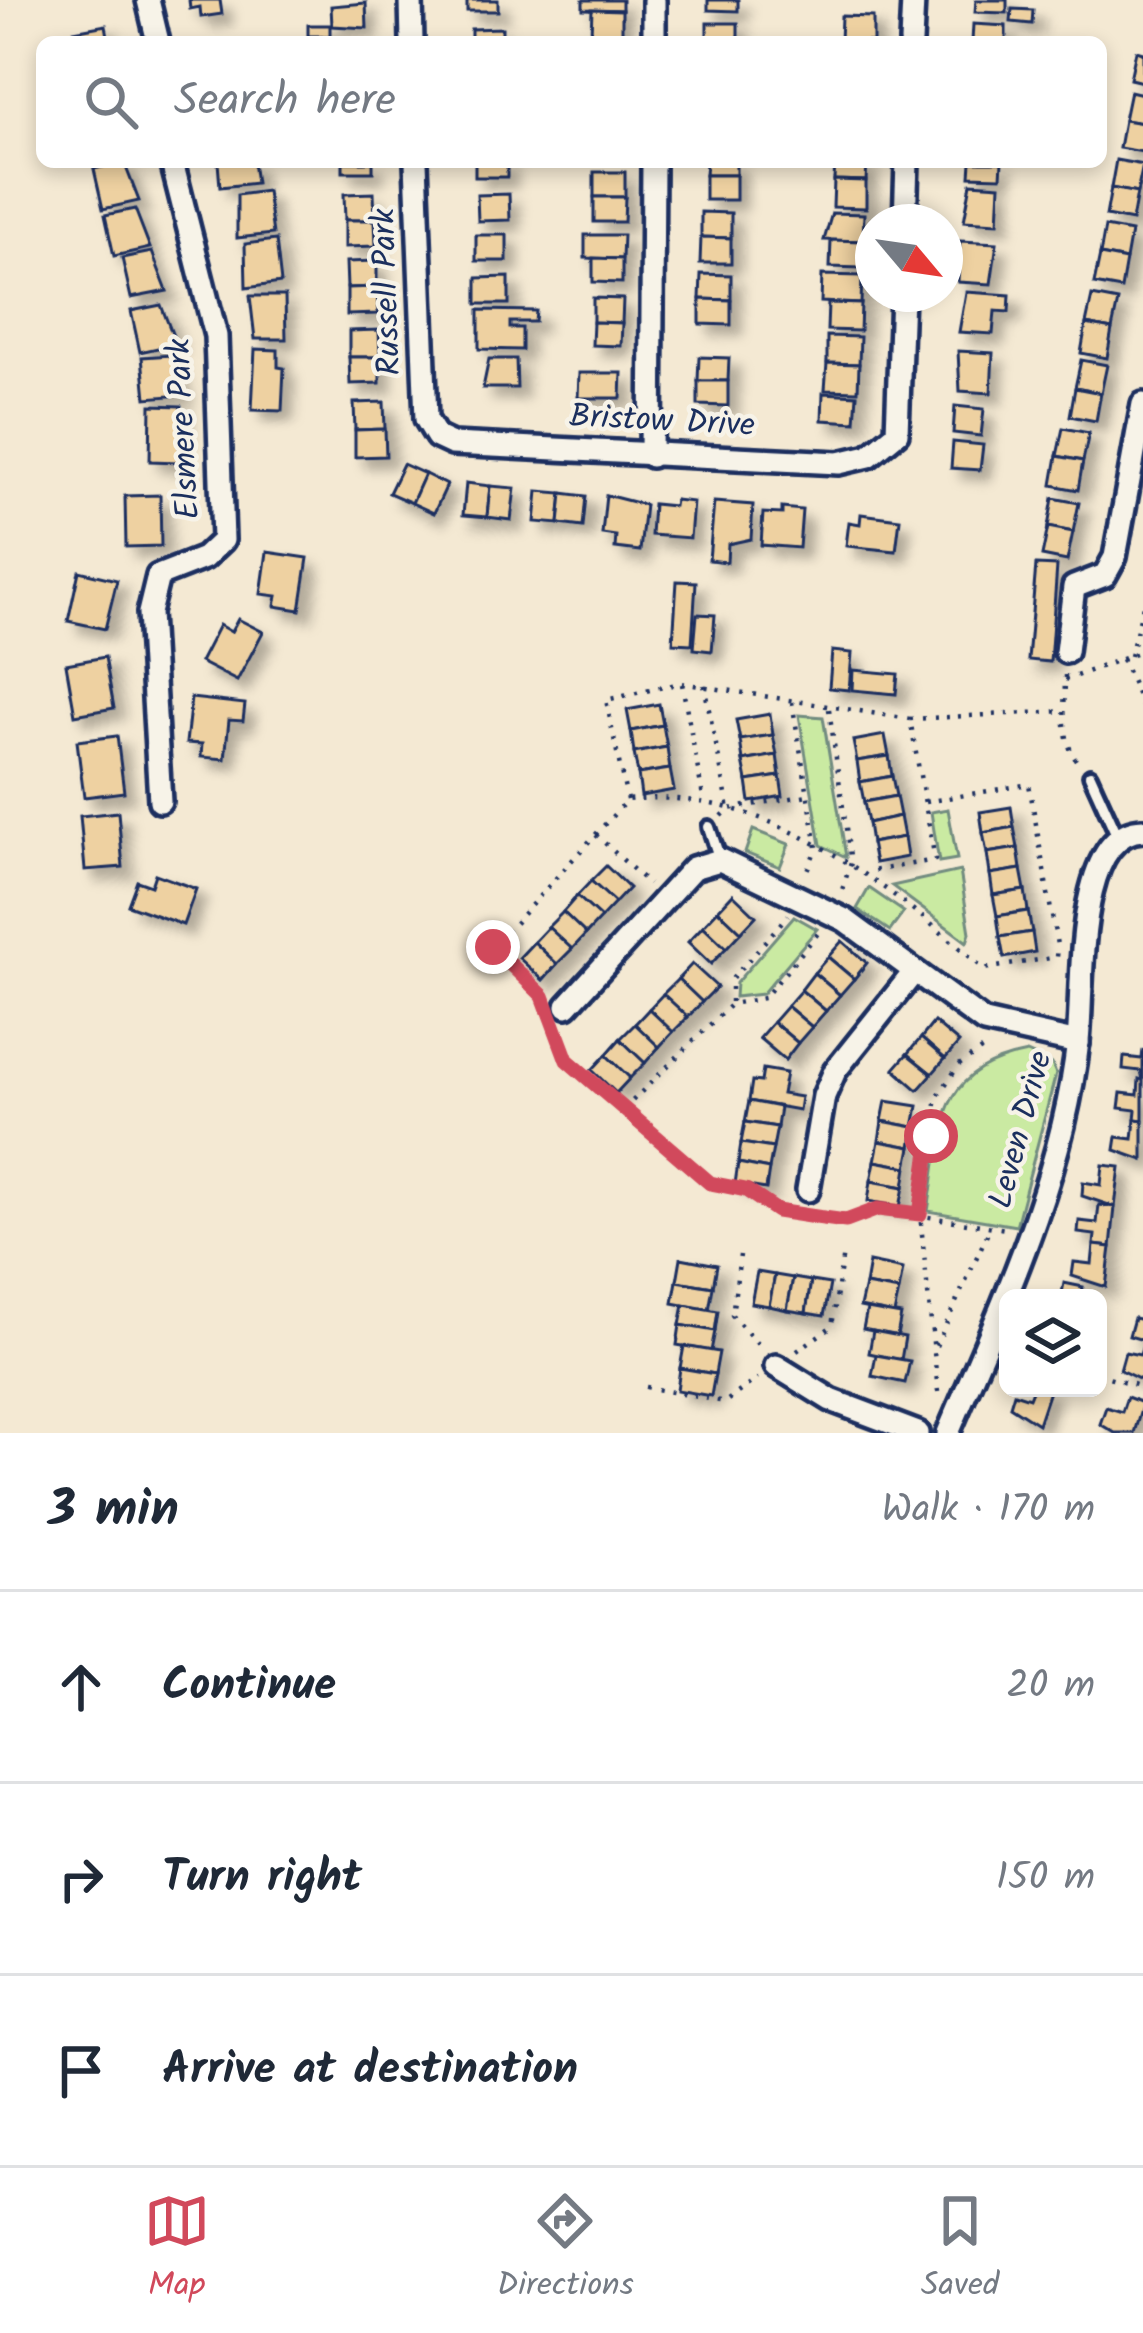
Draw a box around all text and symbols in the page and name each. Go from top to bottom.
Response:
search box [36,36,1107,168]
text: Search here [174,66,396,138]
icon: search [78,69,144,135]
north arrow [855,204,963,312]
street label: Russell Park [359,207,417,377]
street label: Elsmere Park [154,337,216,521]
street label: Bristow Drive [568,391,756,453]
route end [466,920,520,974]
street label: Leven Drive [976,1045,1069,1215]
route start [904,1109,958,1163]
map controls [999,1289,1107,1397]
button: layers [999,1289,1107,1397]
text: 3 min [48,1471,179,1552]
text: Walk · 170 m [881,1480,1095,1542]
text: Continue [162,1651,336,1723]
icon: ahead [48,1654,114,1720]
text: 20 m [1006,1656,1095,1718]
text: Turn right [162,1843,362,1915]
icon: right [48,1846,114,1912]
text: 150 m [996,1848,1095,1910]
text: Arrive at destination [162,2035,578,2107]
icon: arrive [48,2038,114,2104]
tab: Map [144,2188,210,2313]
tab: Directions [497,2188,634,2313]
tab: Saved [921,2188,999,2313]

